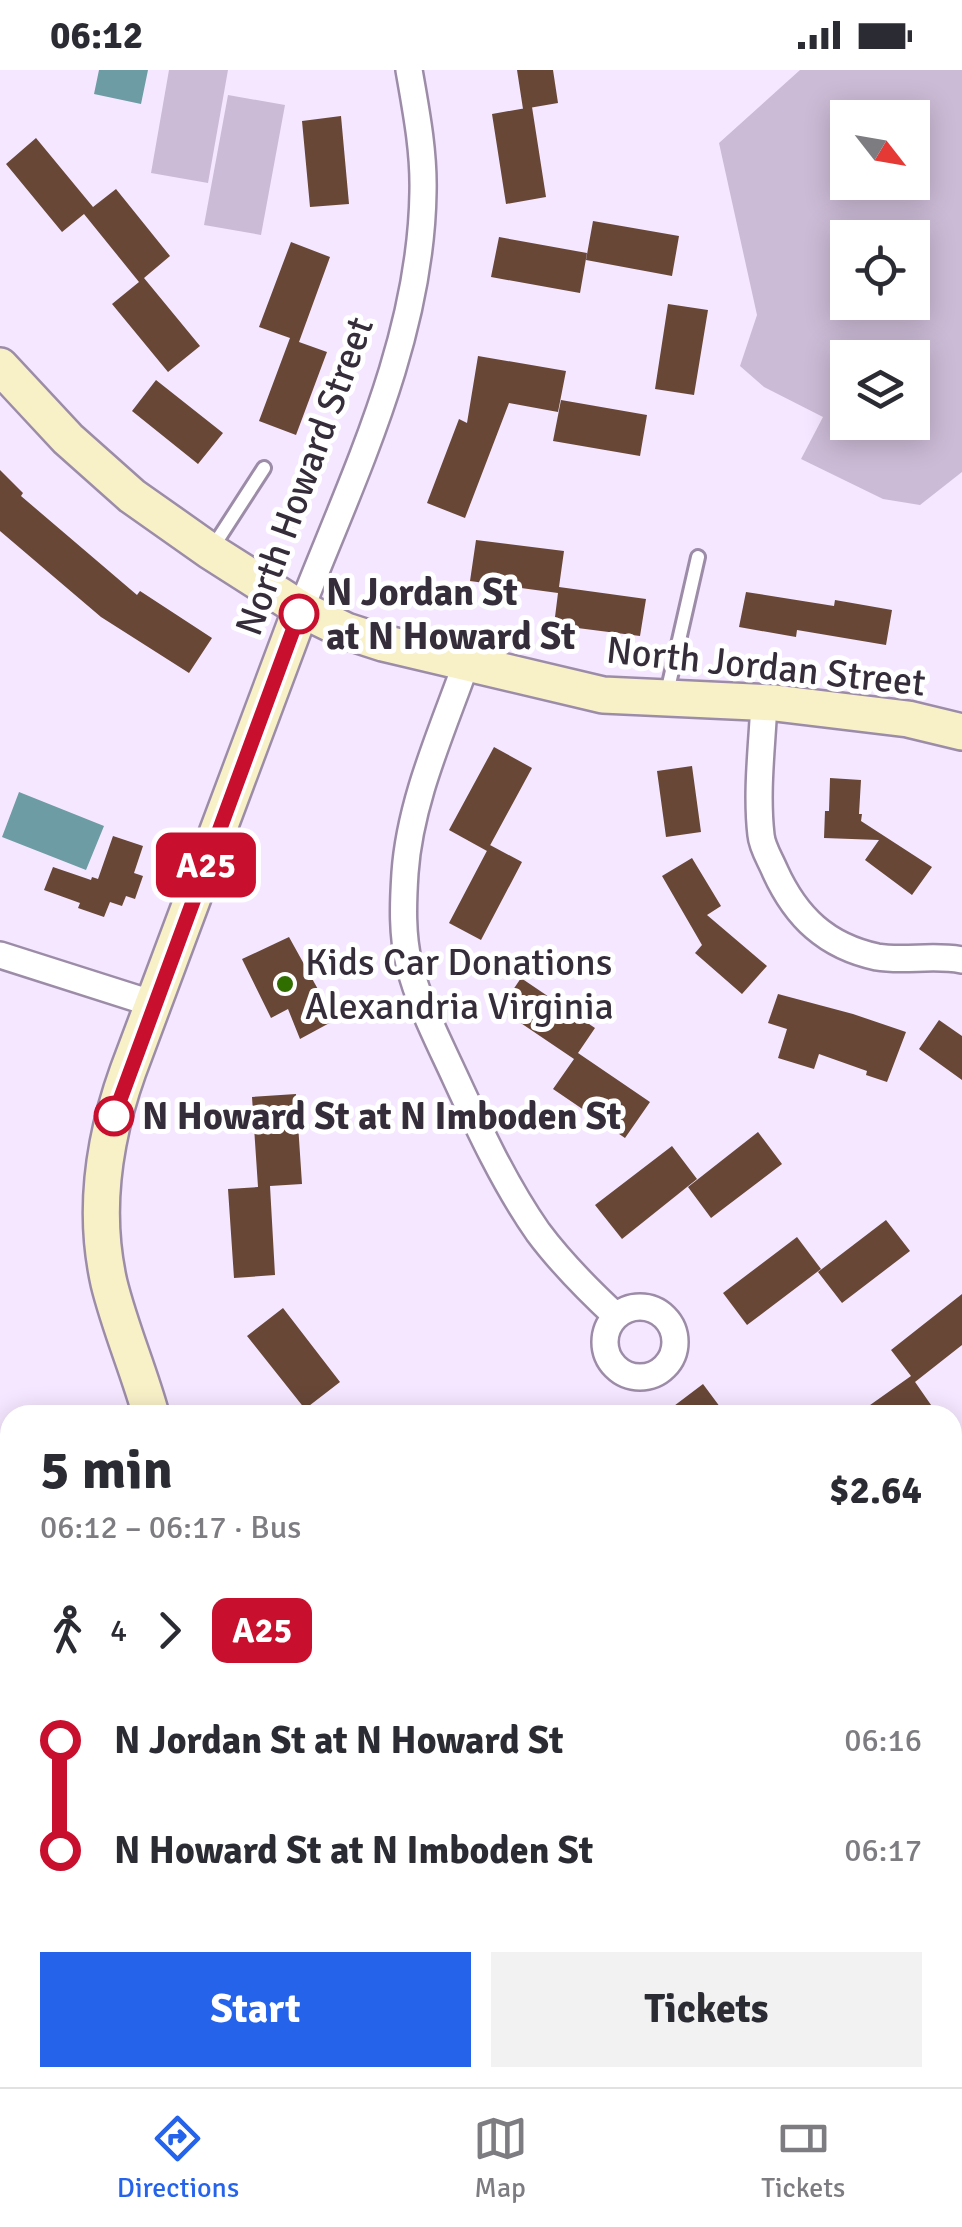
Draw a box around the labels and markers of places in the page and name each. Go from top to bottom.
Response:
place label: N Jordan St at N Howard St [326,569,575,660]
marker: N Jordan St at N Howard St [280,595,318,633]
place label: Kids Car Donations Alexandria Virginia [305,939,614,1030]
marker: Kids Car Donations Alexandria Virginia [274,973,296,995]
place label: N Howard St at N Imboden St [142,1093,621,1140]
marker: N Howard St at N Imboden St [95,1097,133,1135]

